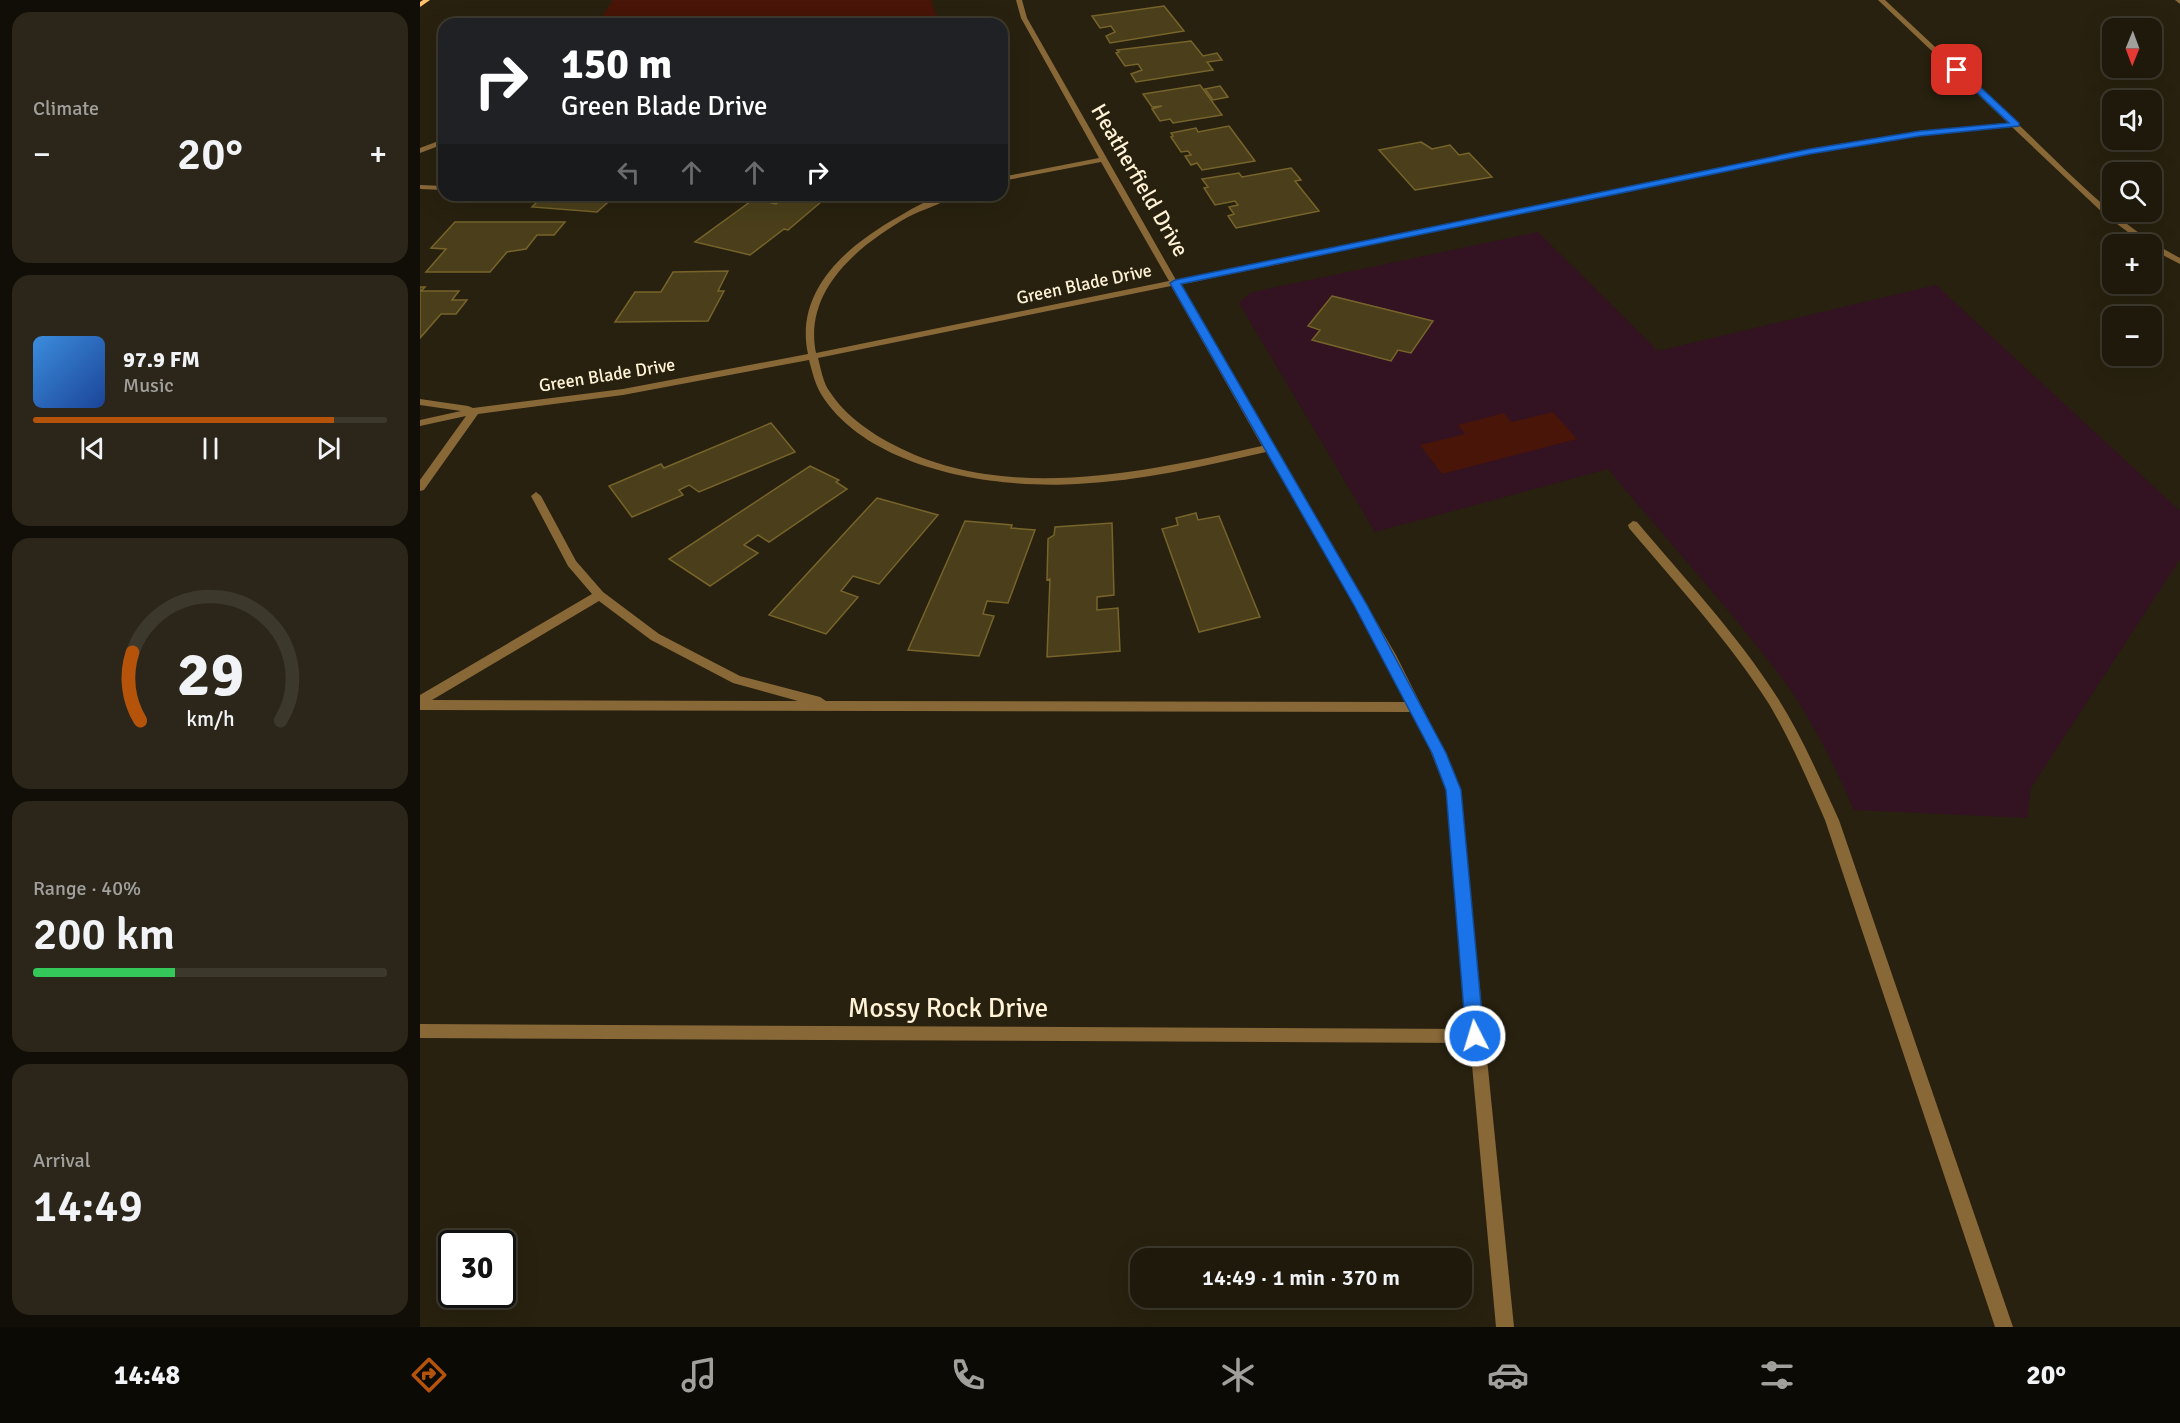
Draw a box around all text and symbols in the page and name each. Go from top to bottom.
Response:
north arrow [2102,18,2162,78]
map controls [2102,18,2162,366]
text: 150 m [561,39,672,90]
icon: right [462,42,540,120]
pin [1931,44,1982,95]
icon: arrive [1940,53,1973,86]
text: Green Blade Drive [561,90,768,123]
button: sound [2102,90,2162,150]
text: Climate [33,96,99,121]
street label: Heatherfield Drive [1085,99,1195,261]
text: 20° [177,127,243,182]
text: − [33,134,51,175]
text: + [369,134,387,175]
icon: left [612,156,645,189]
icon: ahead [675,156,708,189]
icon: ahead [738,156,771,189]
icon: right [801,156,834,189]
button: search [2102,162,2162,222]
button: + [2102,234,2162,294]
street label: Green Blade Drive [1014,259,1154,309]
button: − [2102,306,2162,366]
text: 97.9 FM [123,346,200,373]
street label: Green Blade Drive [537,353,677,397]
text: Music [123,373,174,398]
icon: previous [76,432,109,465]
icon: pause [194,432,227,465]
icon: next [312,432,345,465]
text: 29 [176,636,244,713]
text: km/h [186,706,234,732]
text: Range · 40% [33,876,141,901]
text: 200 km [33,907,175,962]
street label: Mossy Rock Drive [848,992,1048,1025]
position arrow [1443,1004,1507,1068]
text: Arrival [33,1148,91,1173]
text: 14:49 [33,1179,143,1234]
speed limit sign: 30 [438,1230,516,1308]
text: 14:49 · 1 min · 370 m [1202,1264,1400,1291]
icon: directions [408,1354,450,1396]
icon: music [678,1354,720,1396]
icon: phone [947,1354,989,1396]
icon: climate [1217,1354,1259,1396]
icon: car [1487,1354,1529,1396]
icon: filters [1756,1354,1798,1396]
text: 14:48 [114,1359,180,1392]
text: 20° [2026,1359,2066,1392]

